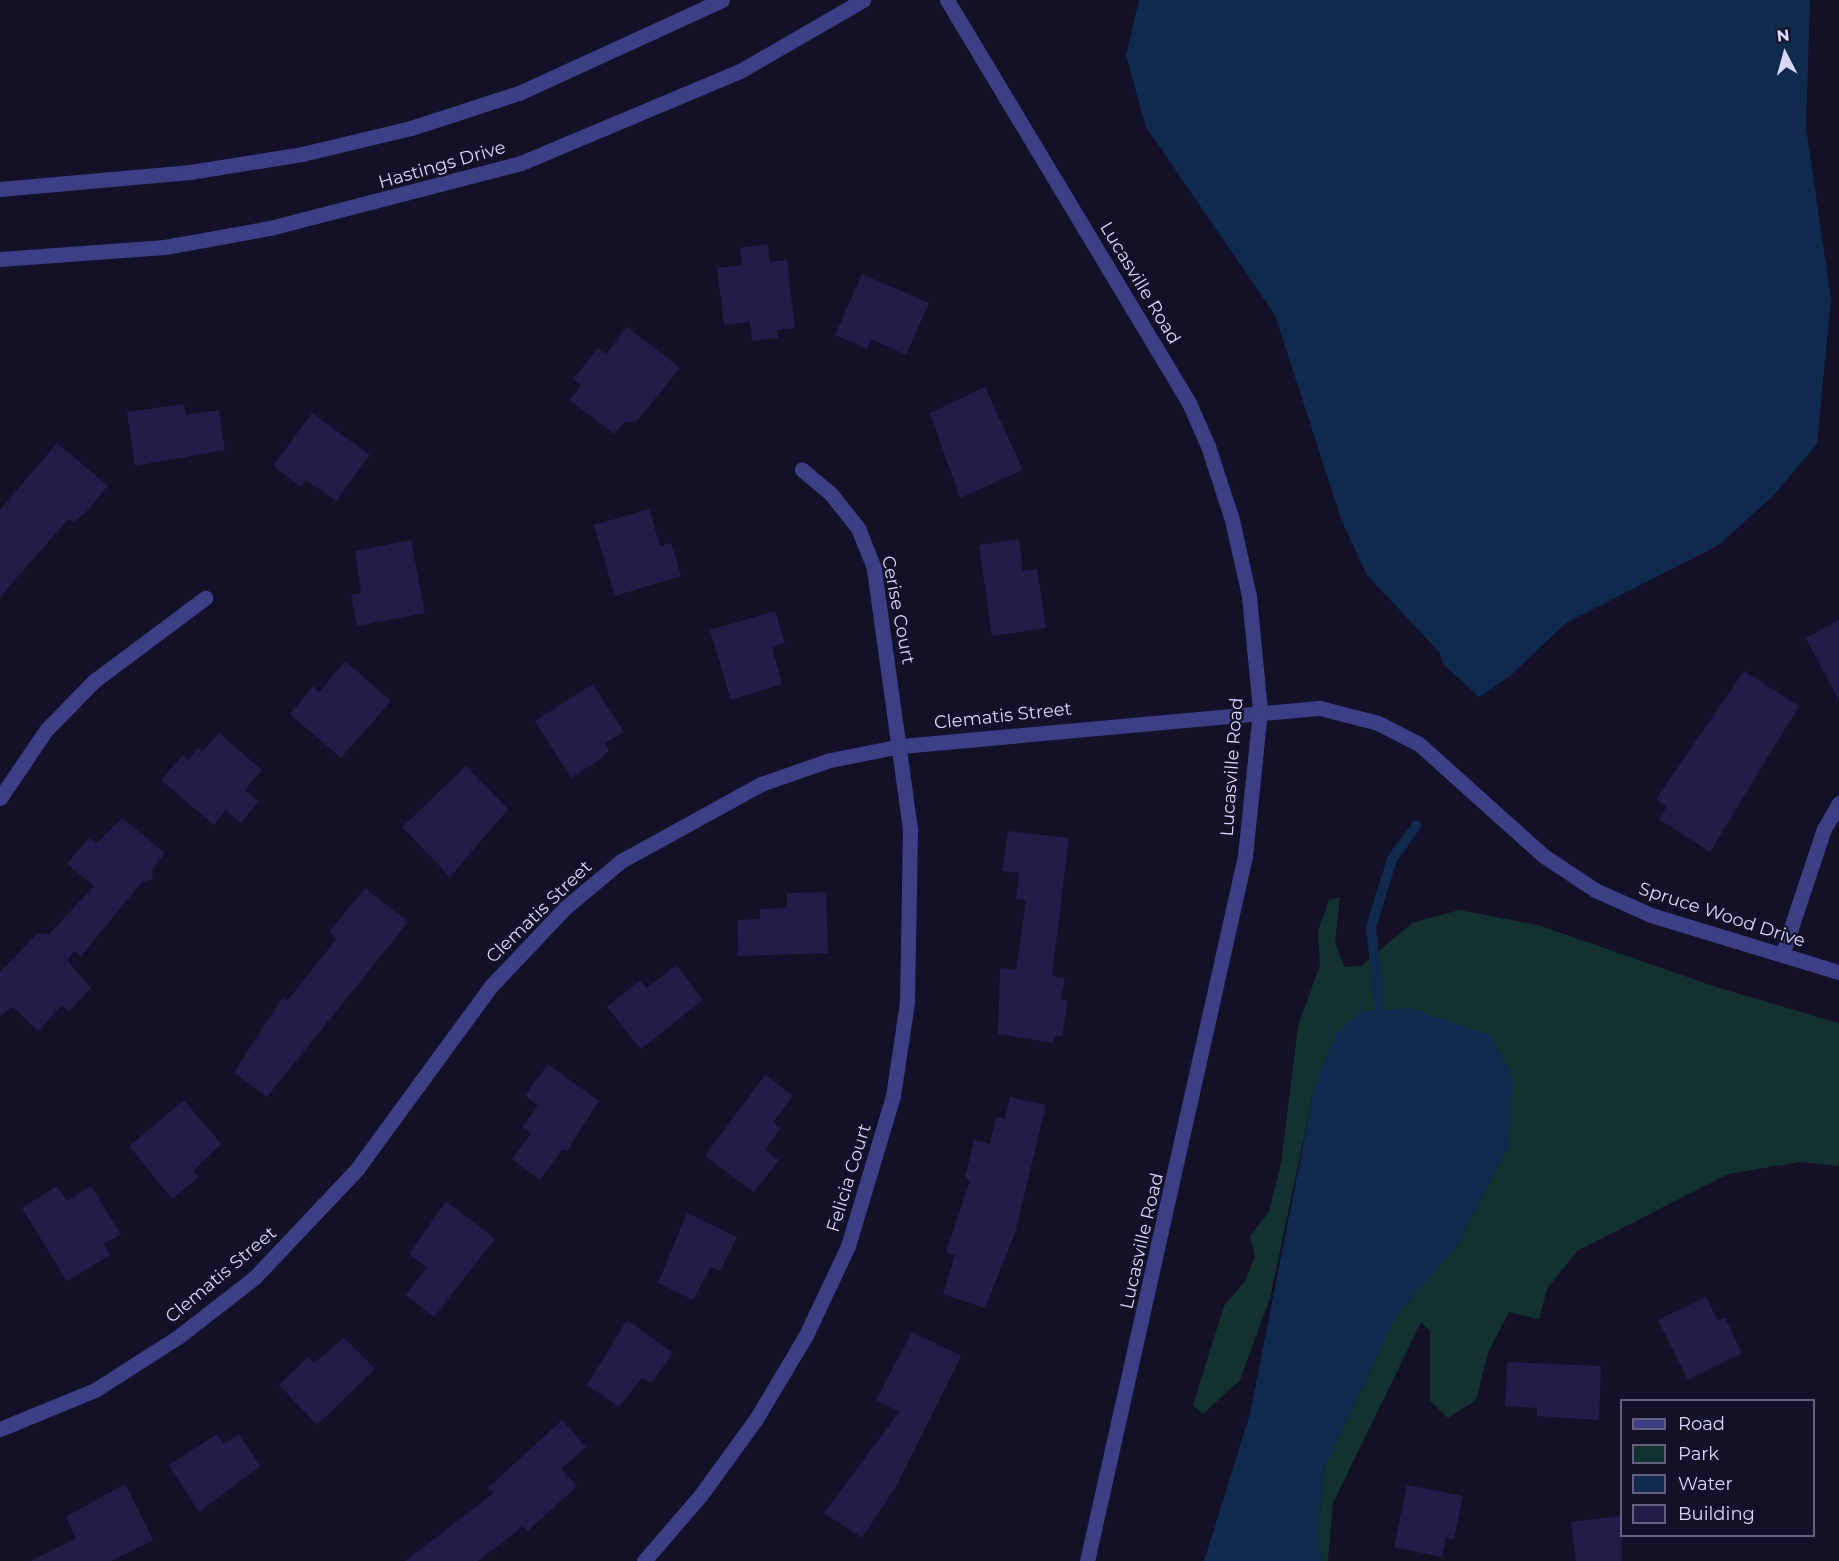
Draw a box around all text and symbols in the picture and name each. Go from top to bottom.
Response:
north arrow [1755,24,1815,84]
text: N [1776,25,1790,46]
street label: Hastings Drive [376,137,508,193]
street label: Lucasville Road [1095,218,1185,348]
street label: Cerise Court [877,554,919,666]
street label: Lucasville Road [1216,697,1248,837]
street label: Clematis Street [933,698,1073,734]
street label: Clematis Street [482,856,596,968]
street label: Spruce Wood Drive [1636,878,1808,952]
street label: Felicia Court [822,1121,876,1235]
street label: Lucasville Road [1116,1171,1168,1311]
street label: Clematis Street [161,1222,281,1328]
legend [1620,1399,1815,1537]
text: Road [1678,1413,1725,1435]
text: Park [1678,1443,1719,1465]
text: Water [1678,1473,1733,1495]
text: Building [1678,1503,1755,1525]

